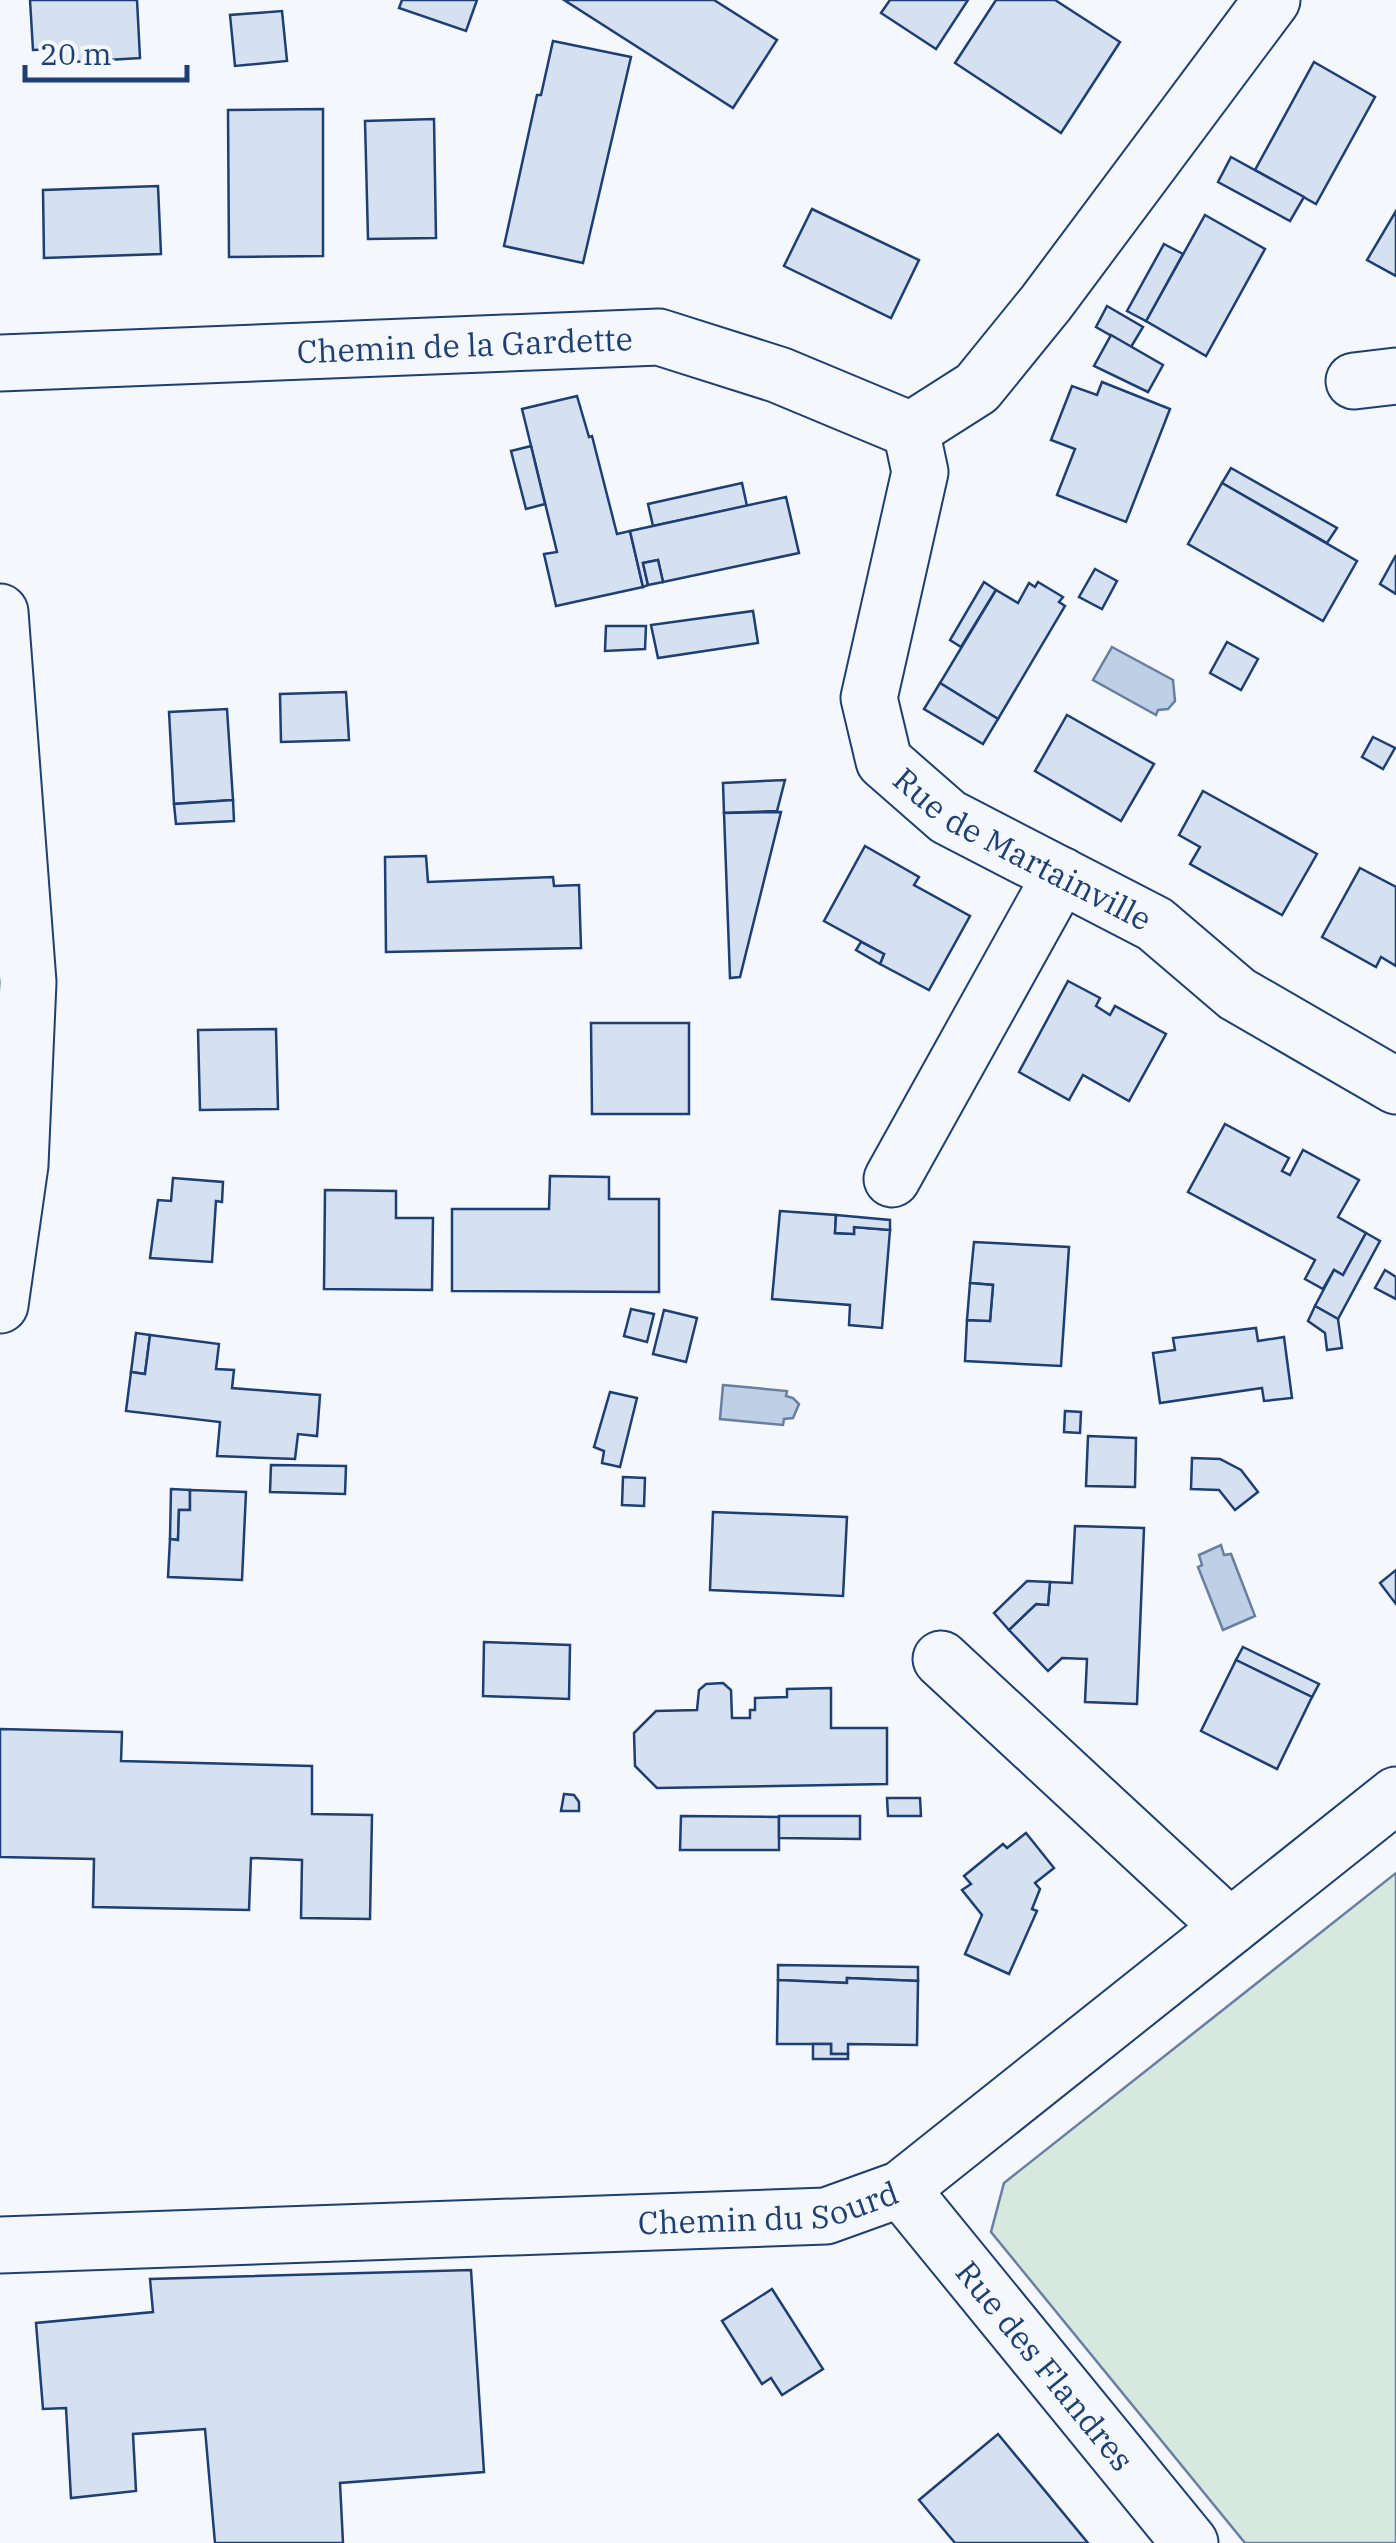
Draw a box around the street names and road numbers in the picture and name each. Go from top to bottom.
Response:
street label: Chemin de la Gardette [296,317,633,372]
street label: Rue de Martainville [885,758,1159,940]
street label: Chemin du Sourd [637,2171,904,2244]
street label: Rue des Flandres [947,2252,1144,2479]

